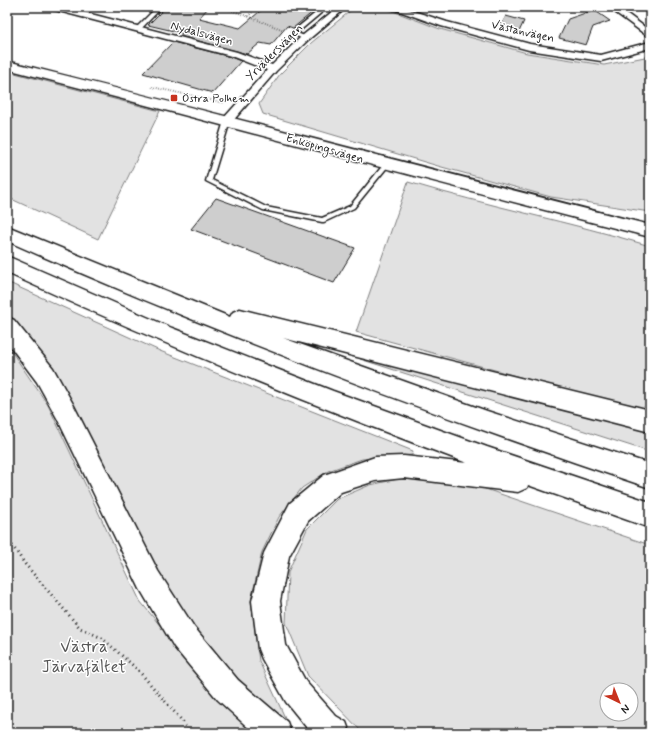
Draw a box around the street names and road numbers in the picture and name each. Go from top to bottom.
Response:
street label: Västanvägen [490,17,556,47]
street label: Nydalsvägen [169,18,235,50]
street label: Yrvädersvägen [243,21,307,85]
street label: Enköpingsvägen [284,130,366,168]

